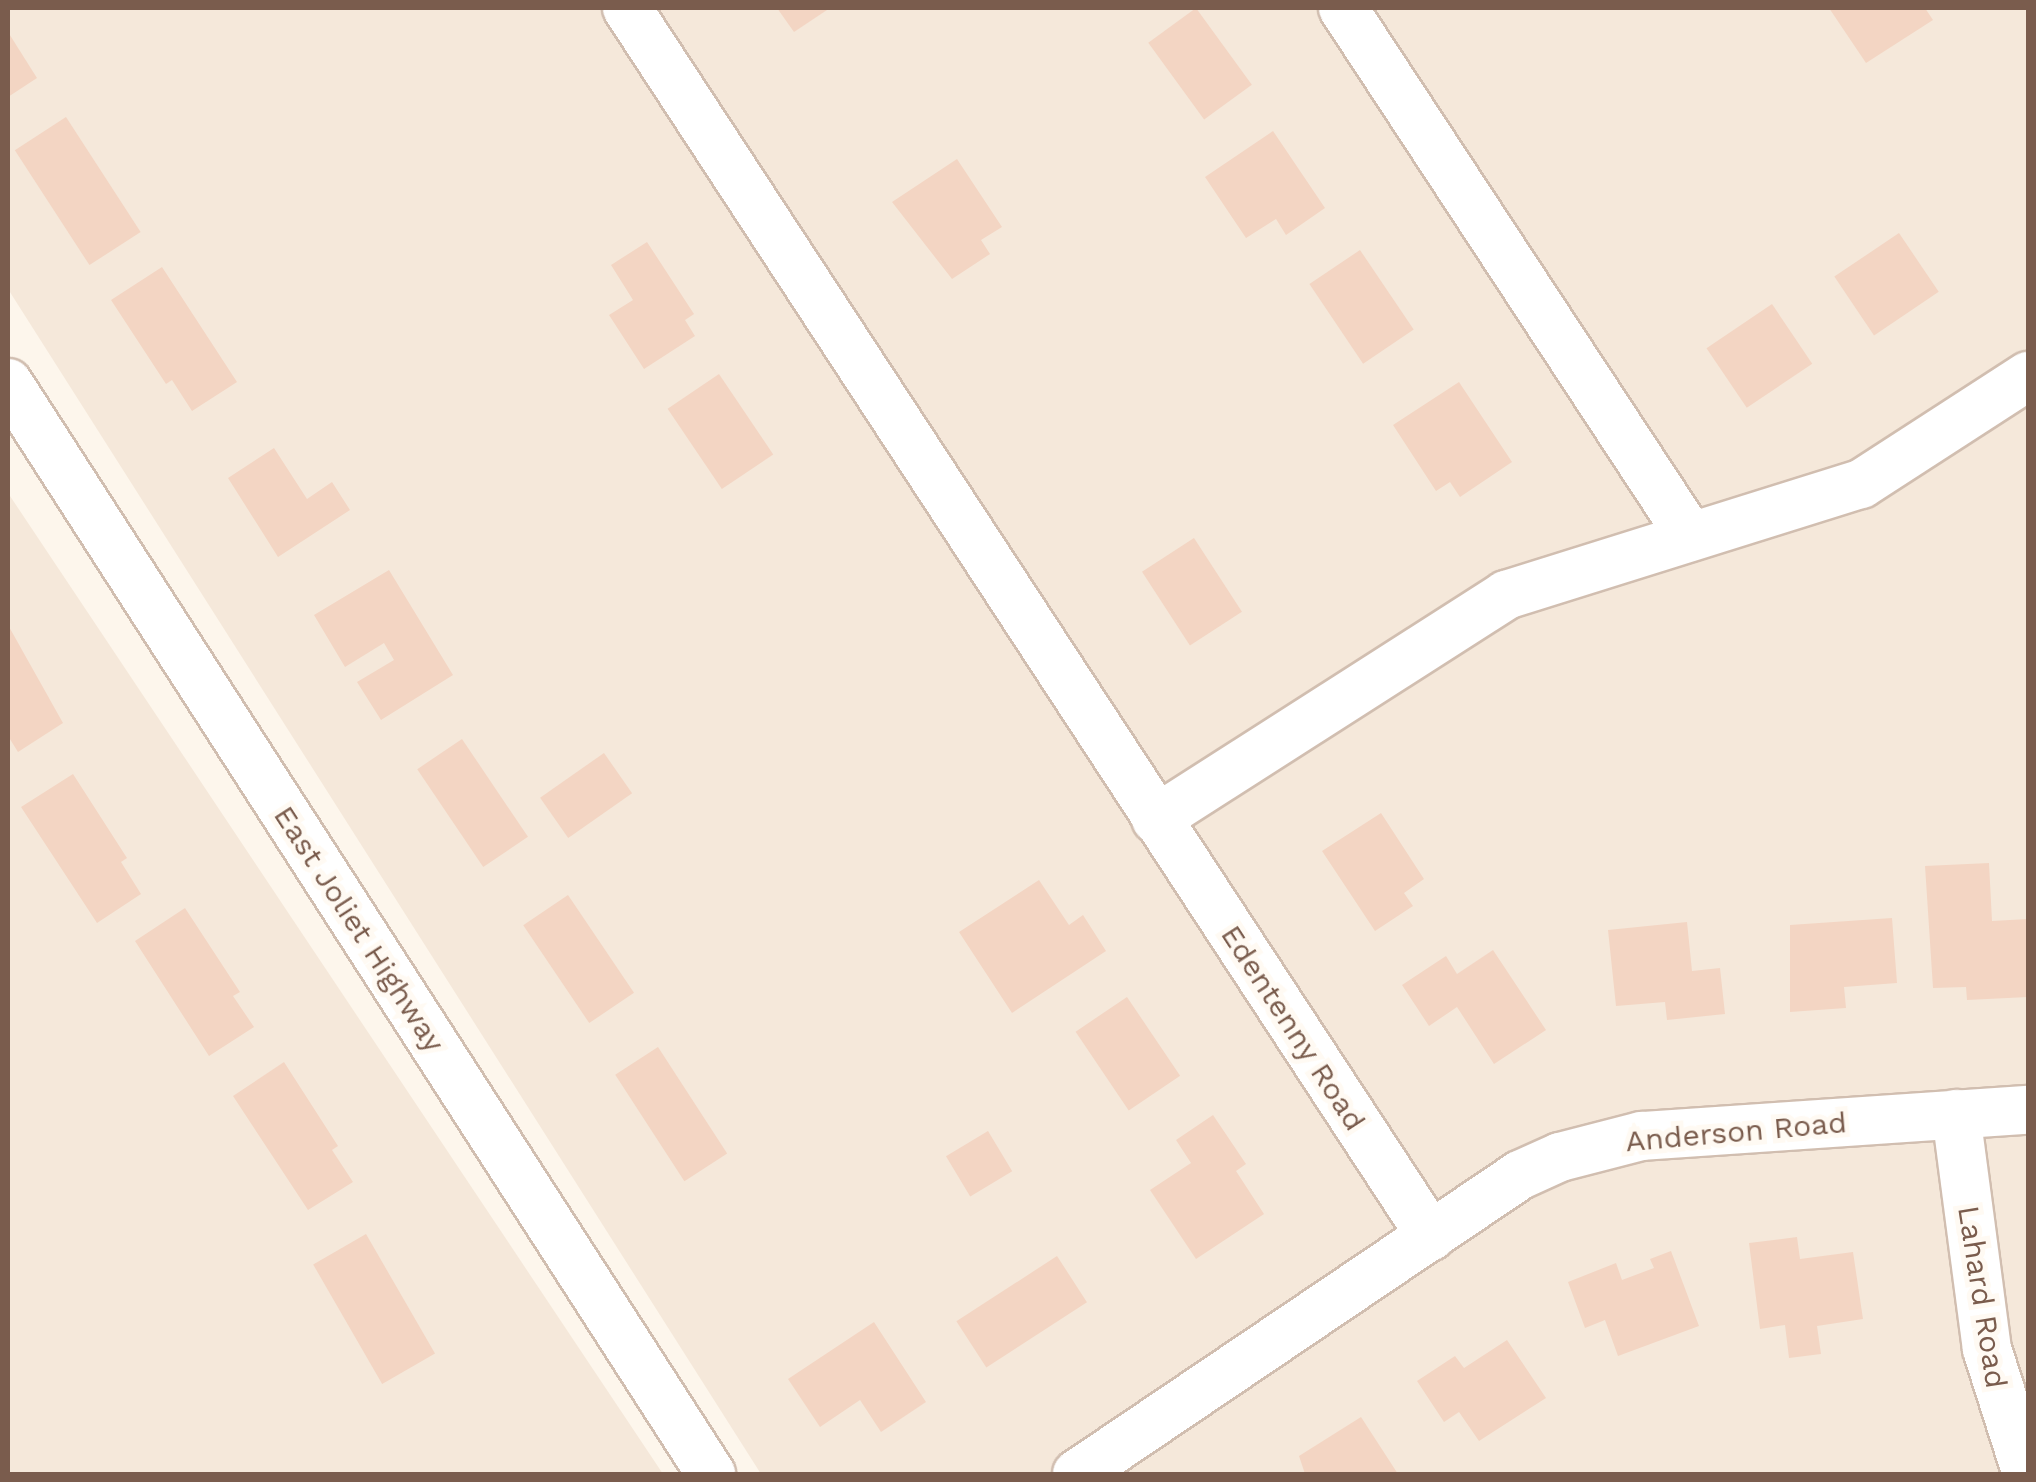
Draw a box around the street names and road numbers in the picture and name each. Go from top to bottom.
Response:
street label: East Joliet Highway [266,799,452,1059]
street label: Edentenny Road [1213,918,1373,1138]
street label: Anderson Road [1624,1104,1848,1160]
street label: Lahard Road [1950,1203,2014,1391]

